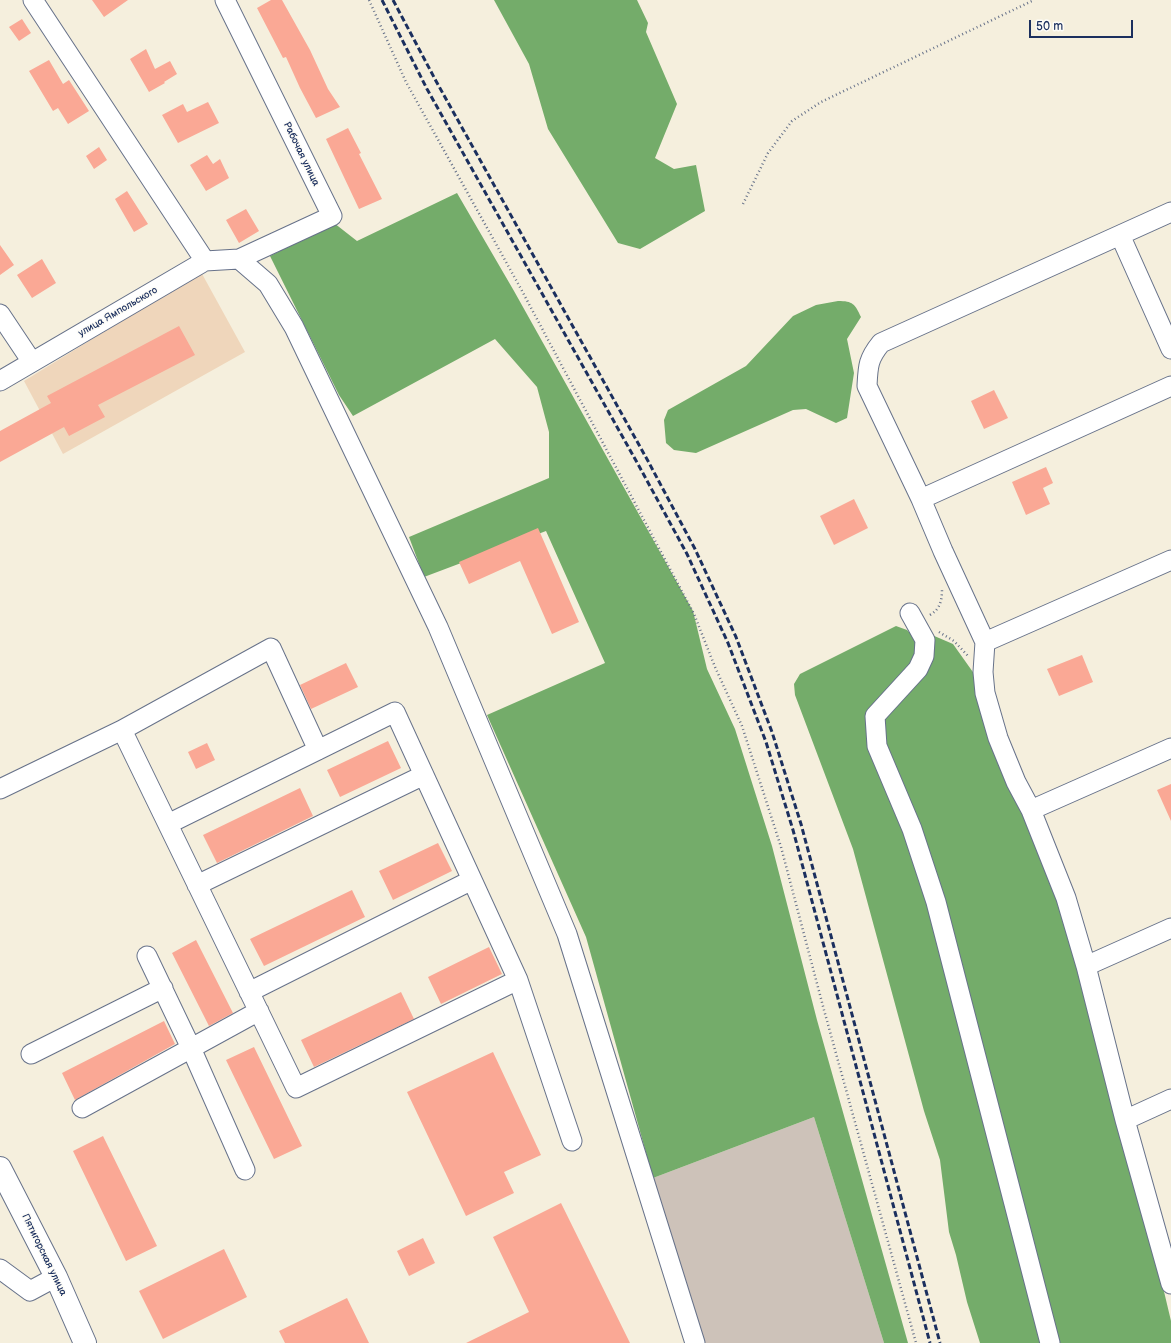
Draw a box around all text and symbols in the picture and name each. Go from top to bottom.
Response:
scale bar [1031,12,1135,38]
text: 50 m [1036,19,1063,34]
street label: Рабочая улица [280,120,322,188]
street label: улица Ямпольского [76,284,160,340]
street label: Пятигорская улица [19,1212,69,1298]

